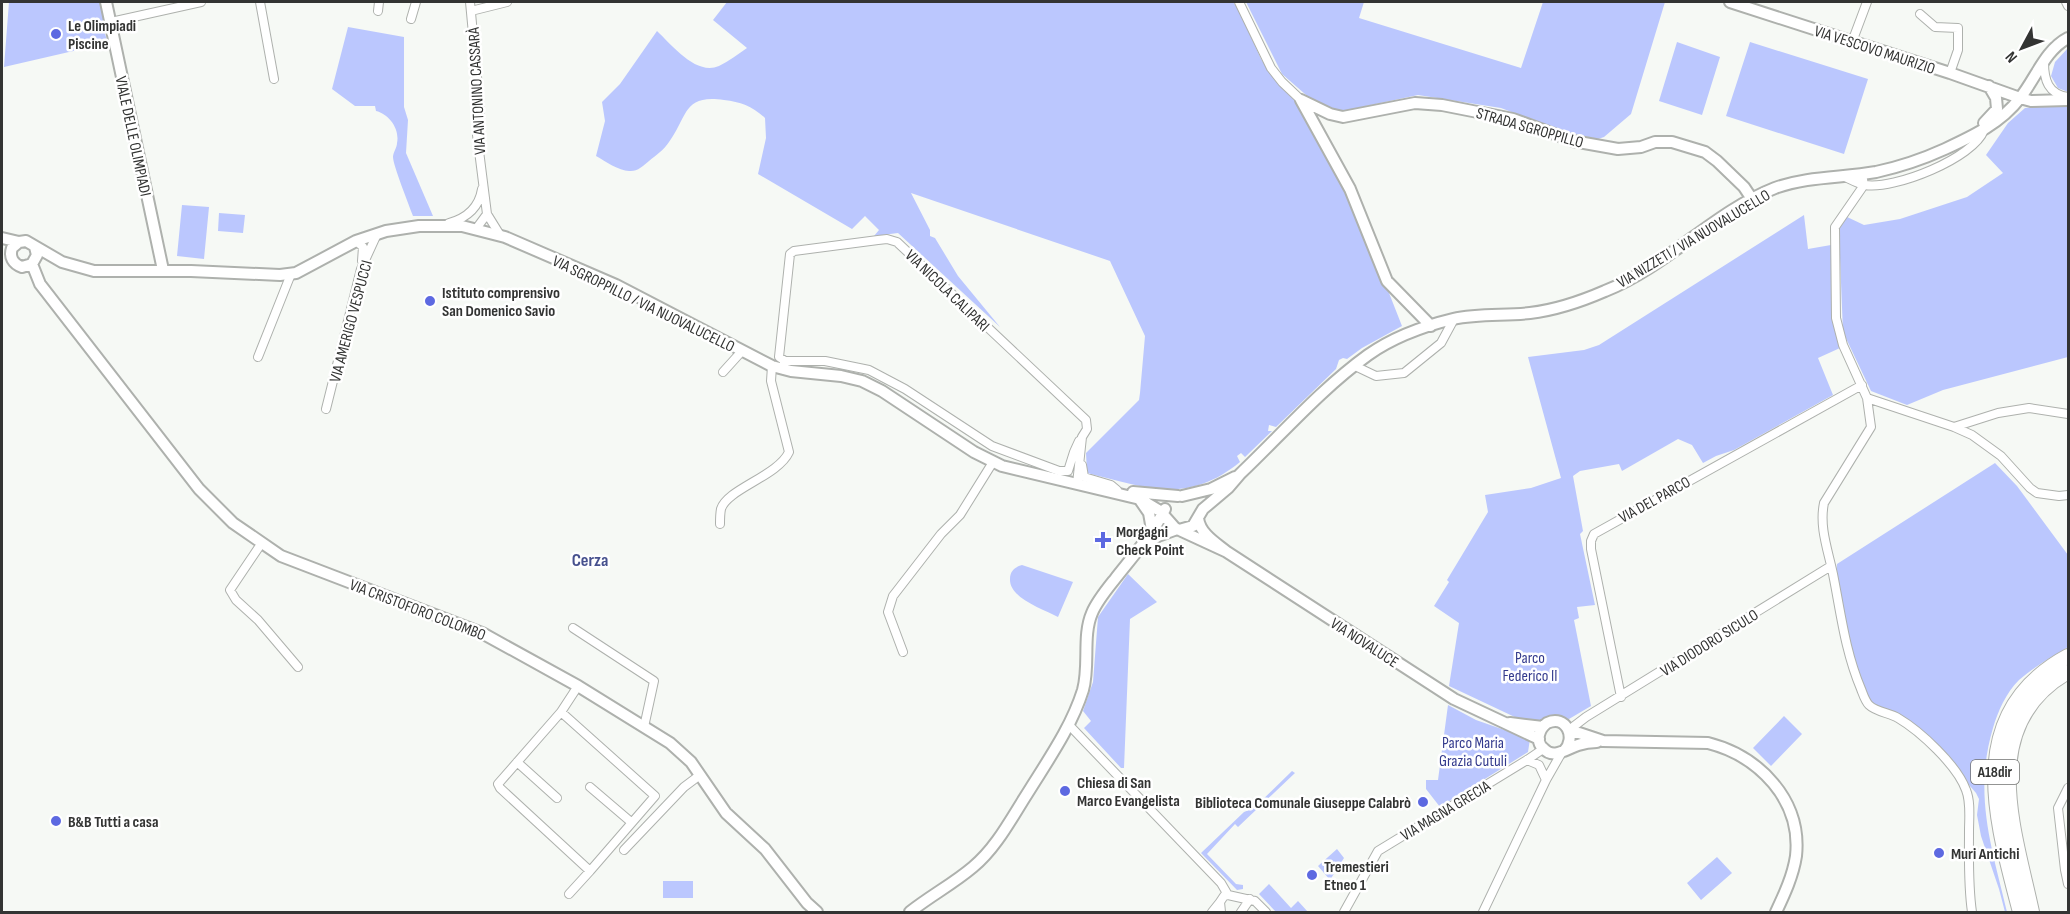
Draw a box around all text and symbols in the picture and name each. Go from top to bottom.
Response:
place label: Le Olimpiadi Piscine [68,17,136,54]
north arrow [1992,18,2052,78]
street label: VIA VESCOVO MAURIZIO [1812,22,1937,79]
street label: VIA ANTONINO CASSARÀ [465,26,490,155]
marker: Le Olimpiadi Piscine [49,27,63,41]
text: N [2002,47,2022,66]
street label: VIALE DELLE OLIMPIADI [111,75,155,198]
street label: STRADA SGROPPILLO [1474,104,1585,153]
street label: VIA NIZZETI / VIA NUOVALUCELLO [1614,186,1774,293]
street label: VIA NICOLA CALIPARI [901,246,993,336]
street label: VIA SGROPPILLO / VIA NUOVALUCELLO [549,252,738,357]
street label: VIA AMERIGO VESPUCCI [326,258,377,385]
place label: Istituto comprensivo San Domenico Savio [442,284,560,321]
marker: Istituto comprensivo San Domenico Savio [423,294,437,308]
street label: VIA DEL PARCO [1616,473,1694,528]
place label: Morgagni Check Point [1116,523,1184,560]
marker: Morgagni Check Point [1094,531,1112,549]
district label: Cerza [572,550,608,571]
street label: VIA CRISTOFORO COLOMBO [347,576,488,645]
street label: VIA DIODORO SICULO [1657,606,1762,681]
street label: VIA NOVALUCE [1327,614,1402,672]
park label: Parco Federico II [1503,649,1557,686]
park label: Parco Maria Grazia Cutuli [1439,734,1507,771]
road number: A18dir [1971,760,2019,784]
place label: Chiesa di San Marco Evangelista [1077,774,1180,811]
street label: VIA MAGNA GRECIA [1397,777,1494,846]
marker: Chiesa di San Marco Evangelista [1058,784,1072,798]
place label: Biblioteca Comunale Giuseppe Calabrò [1195,794,1411,813]
marker: Biblioteca Comunale Giuseppe Calabrò [1416,795,1430,809]
place label: B&B Tutti a casa [68,813,158,832]
marker: B&B Tutti a casa [49,814,63,828]
place label: Muri Antichi [1951,845,2019,864]
marker: Muri Antichi [1932,846,1946,860]
place label: Tremestieri Etneo 1 [1324,858,1389,895]
marker: Tremestieri Etneo 1 [1305,868,1319,882]

